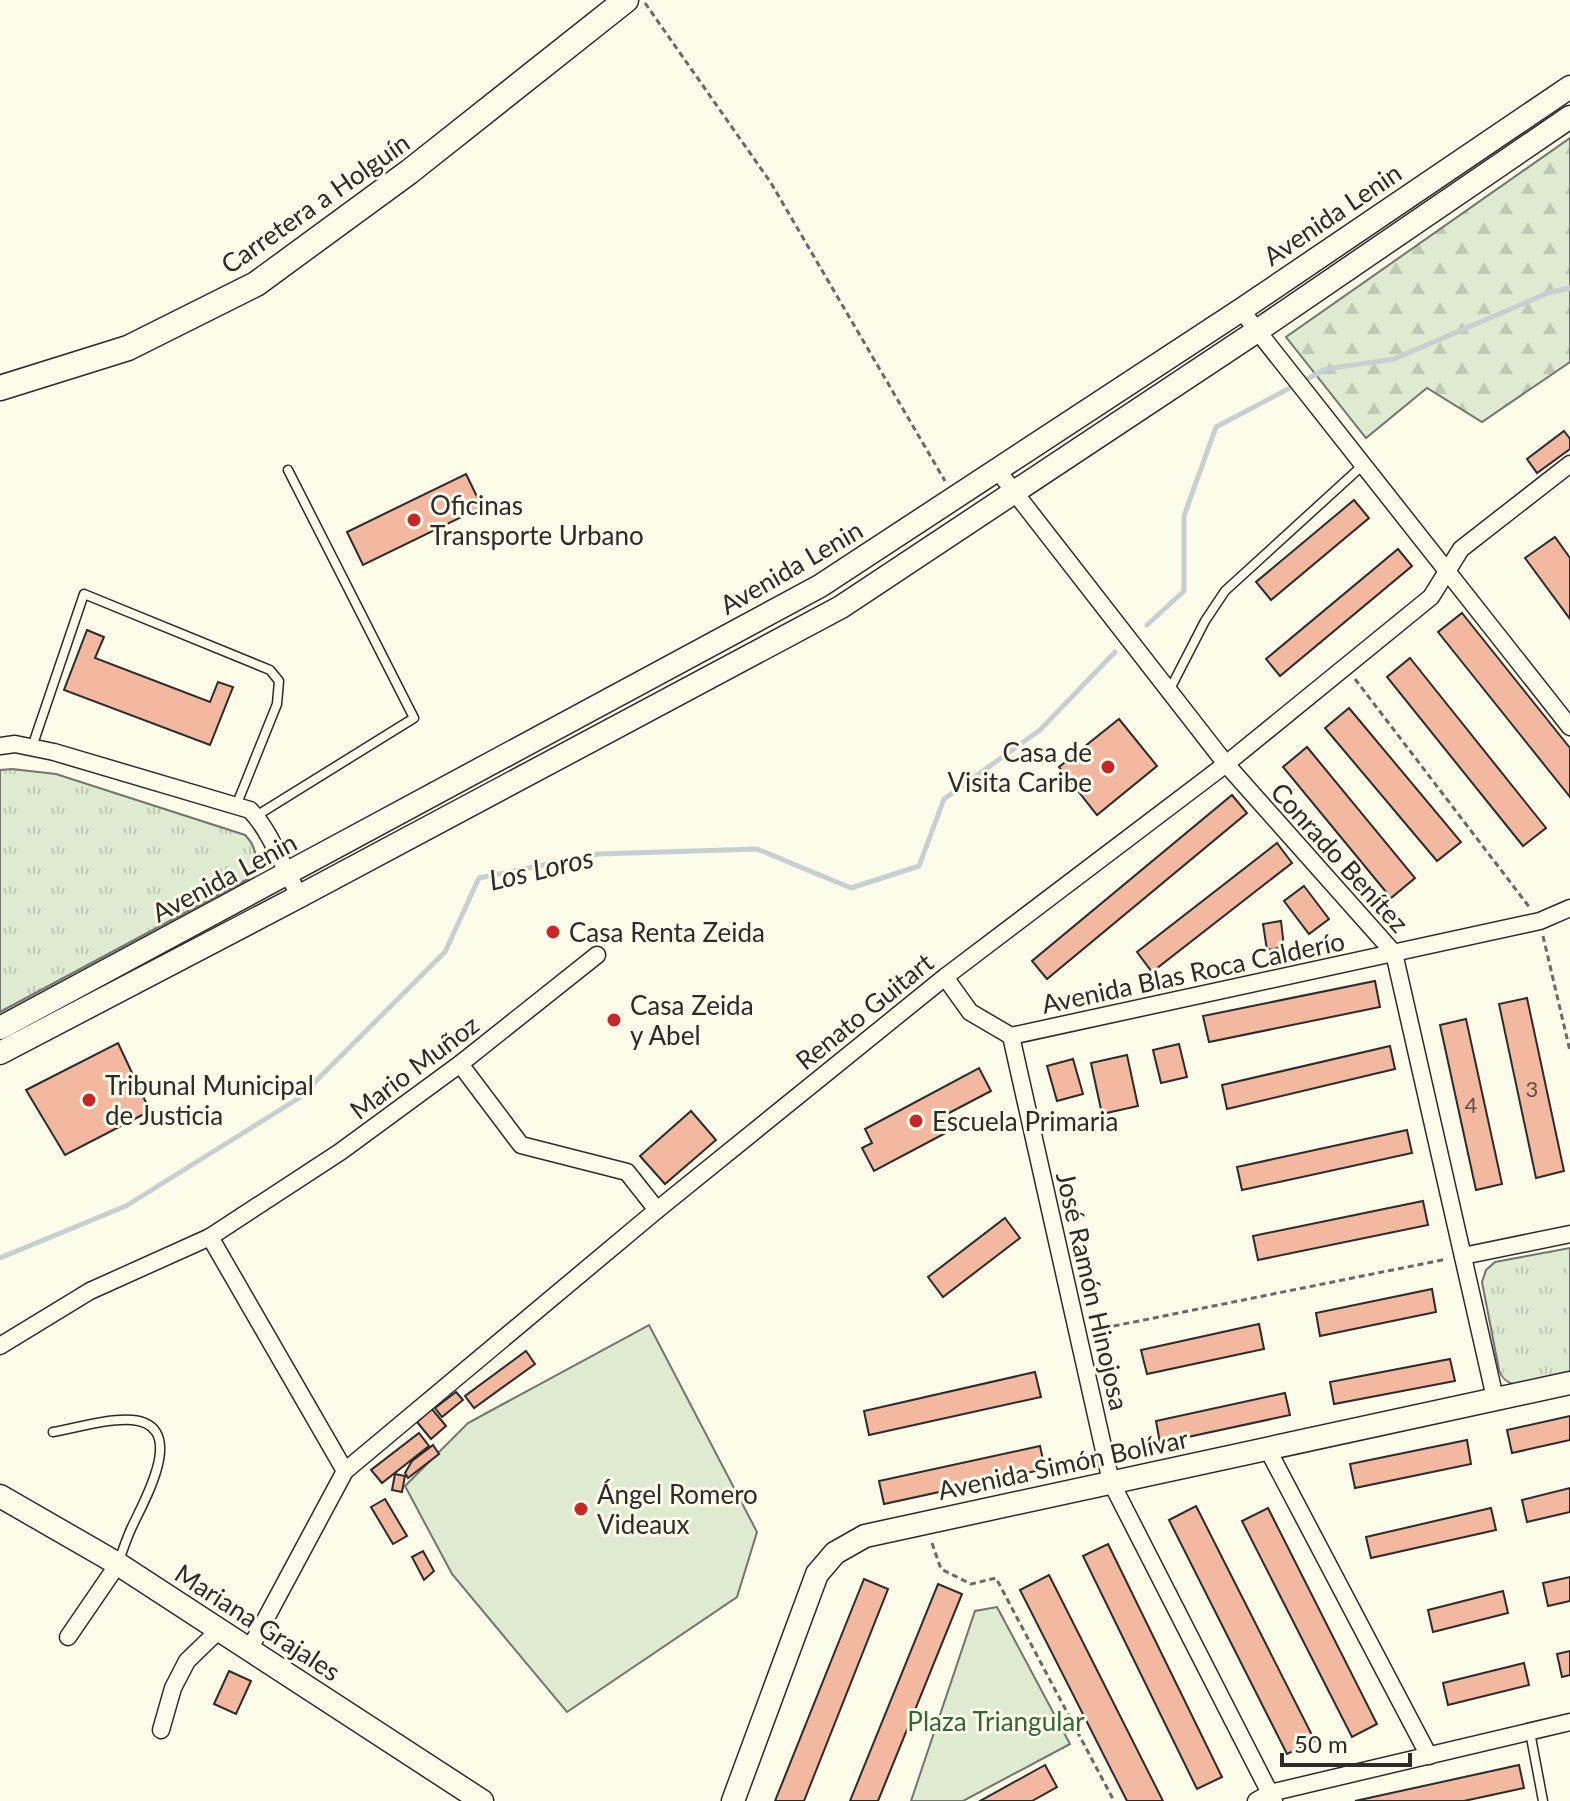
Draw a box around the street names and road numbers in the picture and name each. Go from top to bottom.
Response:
street label: Carretera a Holguín [215,126,415,280]
street label: Avenida Lenin [1257,156,1407,272]
street label: Avenida Lenin [714,513,868,621]
street label: Conrado Benítez [1264,776,1416,938]
street label: Avenida Lenin [146,825,302,929]
street label: Avenida Blas Roca Calderío [1039,924,1347,1020]
street label: Renato Guitart [789,945,940,1076]
street label: Mario Muñoz [343,1008,485,1126]
street label: José Ramón Hinojosa [1050,1169,1136,1413]
street label: Avenida Simón Bolívar [935,1422,1192,1506]
street label: Mariana Grajales [169,1557,347,1687]

